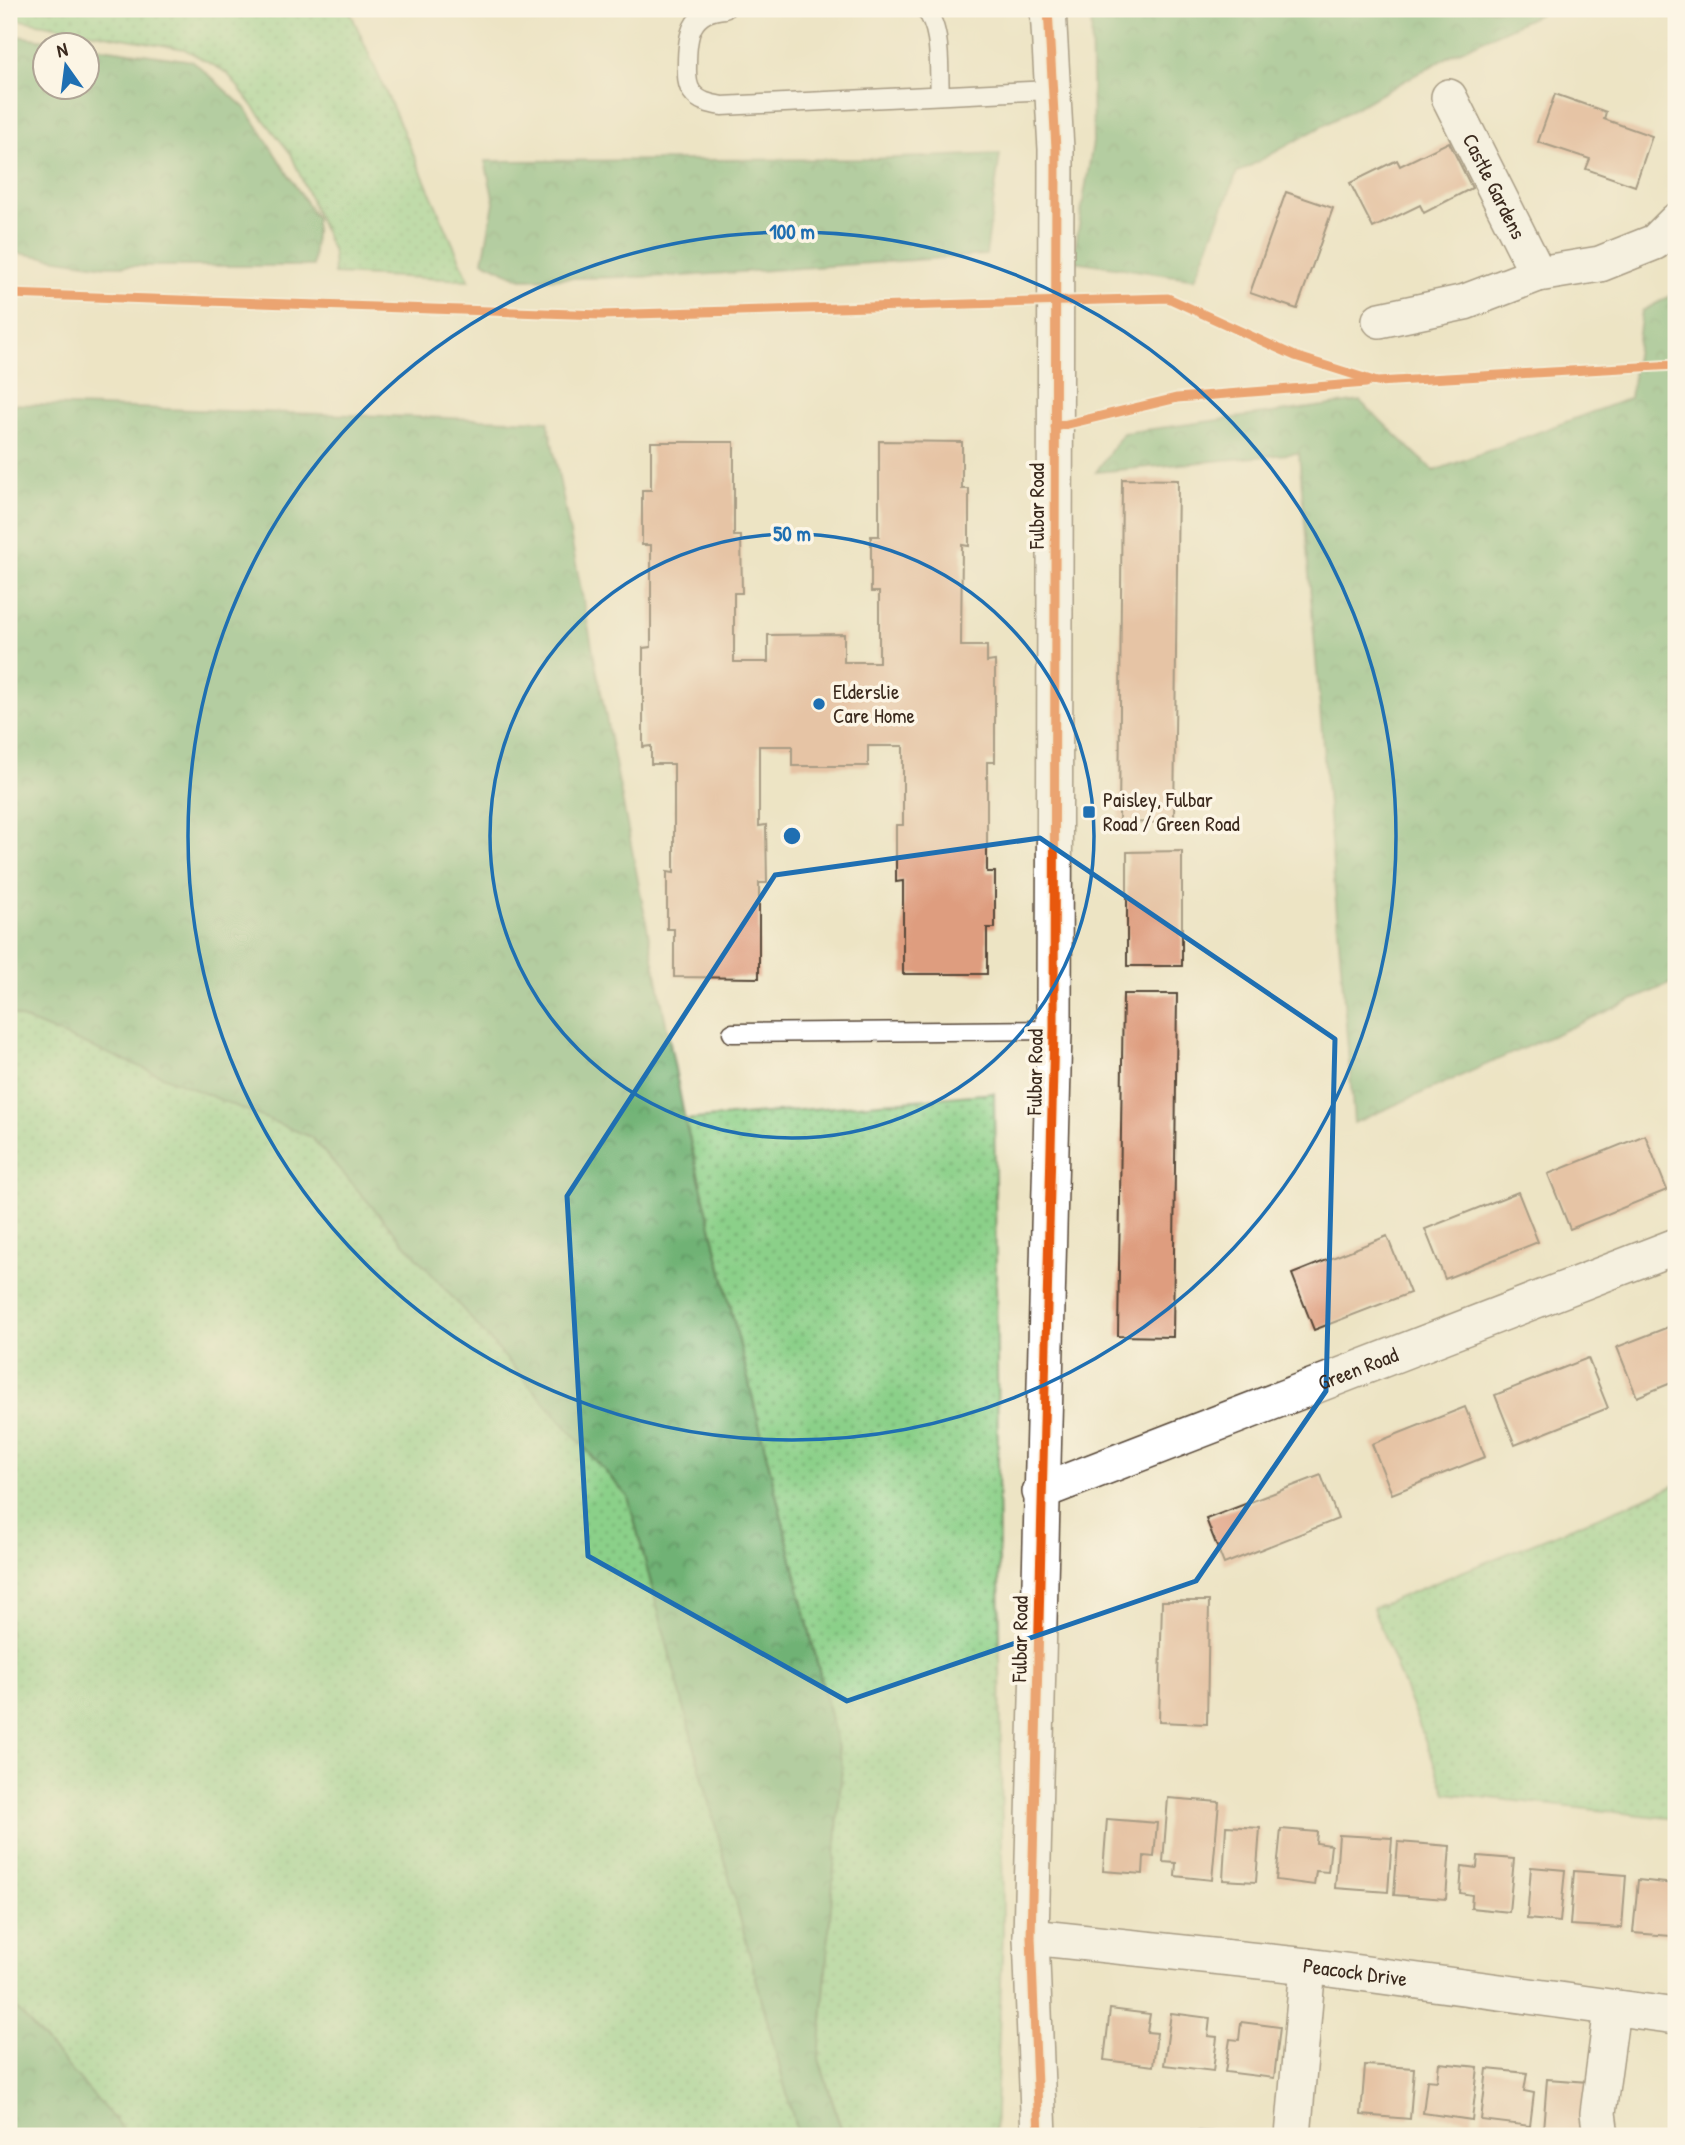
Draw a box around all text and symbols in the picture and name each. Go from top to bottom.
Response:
north arrow [32,32,102,102]
text: N [54,36,70,63]
street label: Castle Gardens [1456,128,1533,244]
text: 100 m [769,217,815,246]
street label: Fulbar Road [1022,463,1051,550]
text: 50 m [773,519,811,548]
place label: Elderslie Care Home [833,677,915,730]
marker: Elderslie Care Home [811,696,827,712]
place label: Paisley, Fulbar Road / Green Road [1103,785,1240,838]
marker: Paisley, Fulbar Road / Green Road [1081,804,1097,820]
centre of rings [780,824,804,848]
street label: Fulbar Road [1019,1029,1050,1116]
street label: Green Road [1314,1340,1402,1397]
street label: Fulbar Road [1004,1596,1035,1683]
street label: Peacock Drive [1301,1950,1409,1993]

